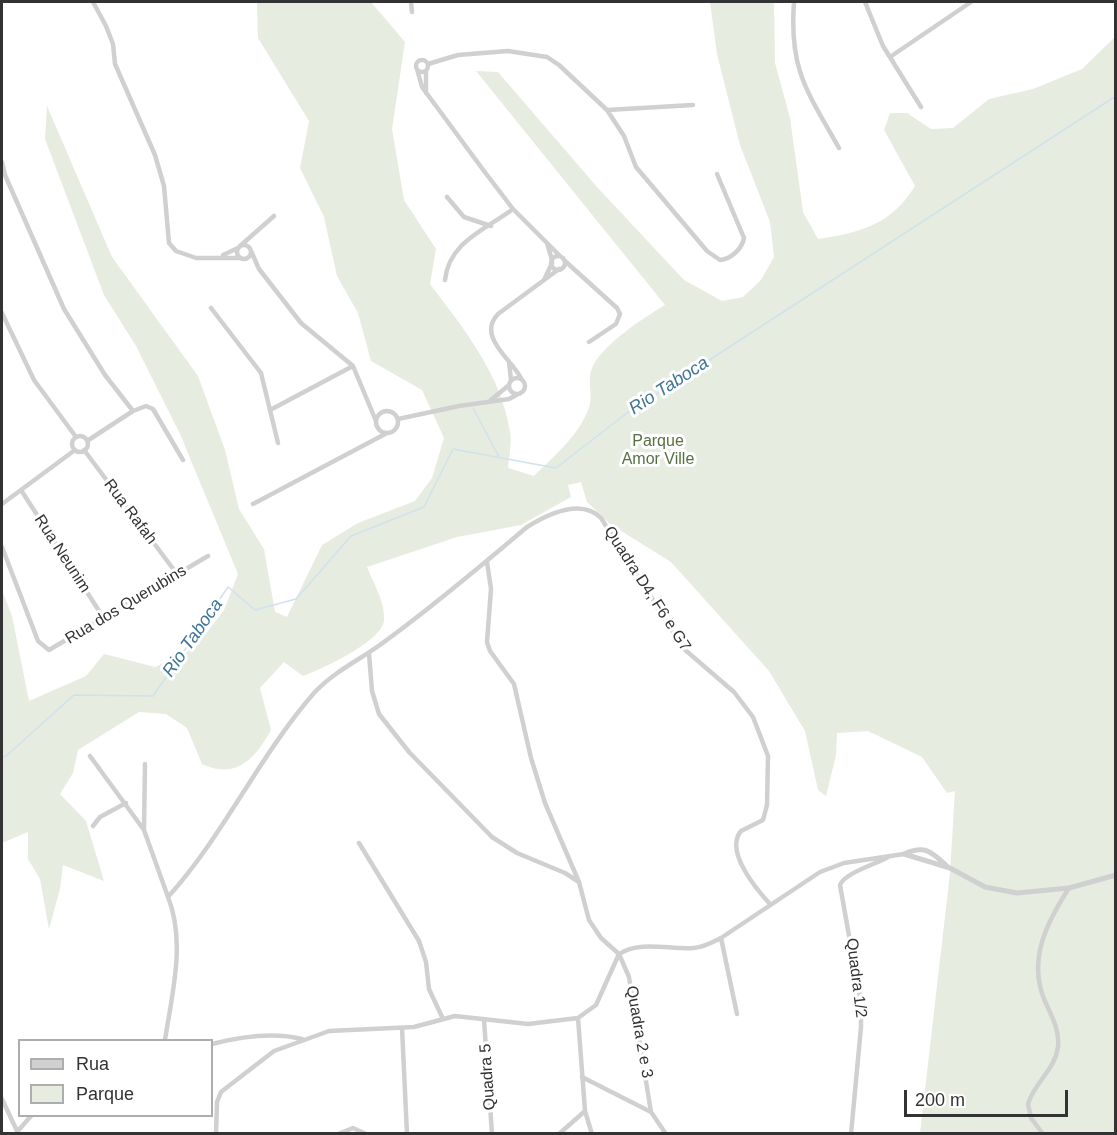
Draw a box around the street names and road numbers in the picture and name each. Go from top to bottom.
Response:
street label: Rua Rafah [99,476,161,548]
street label: Rua Neunim [30,511,94,597]
street label: Quadra D4, F6 e G7 [599,523,695,655]
street label: Rua dos Querubins [62,561,190,649]
street label: Quadra 1/2 [842,937,870,1019]
street label: Quadra 2 e 3 [621,984,657,1080]
street label: Quadra 5 [476,1043,500,1111]

